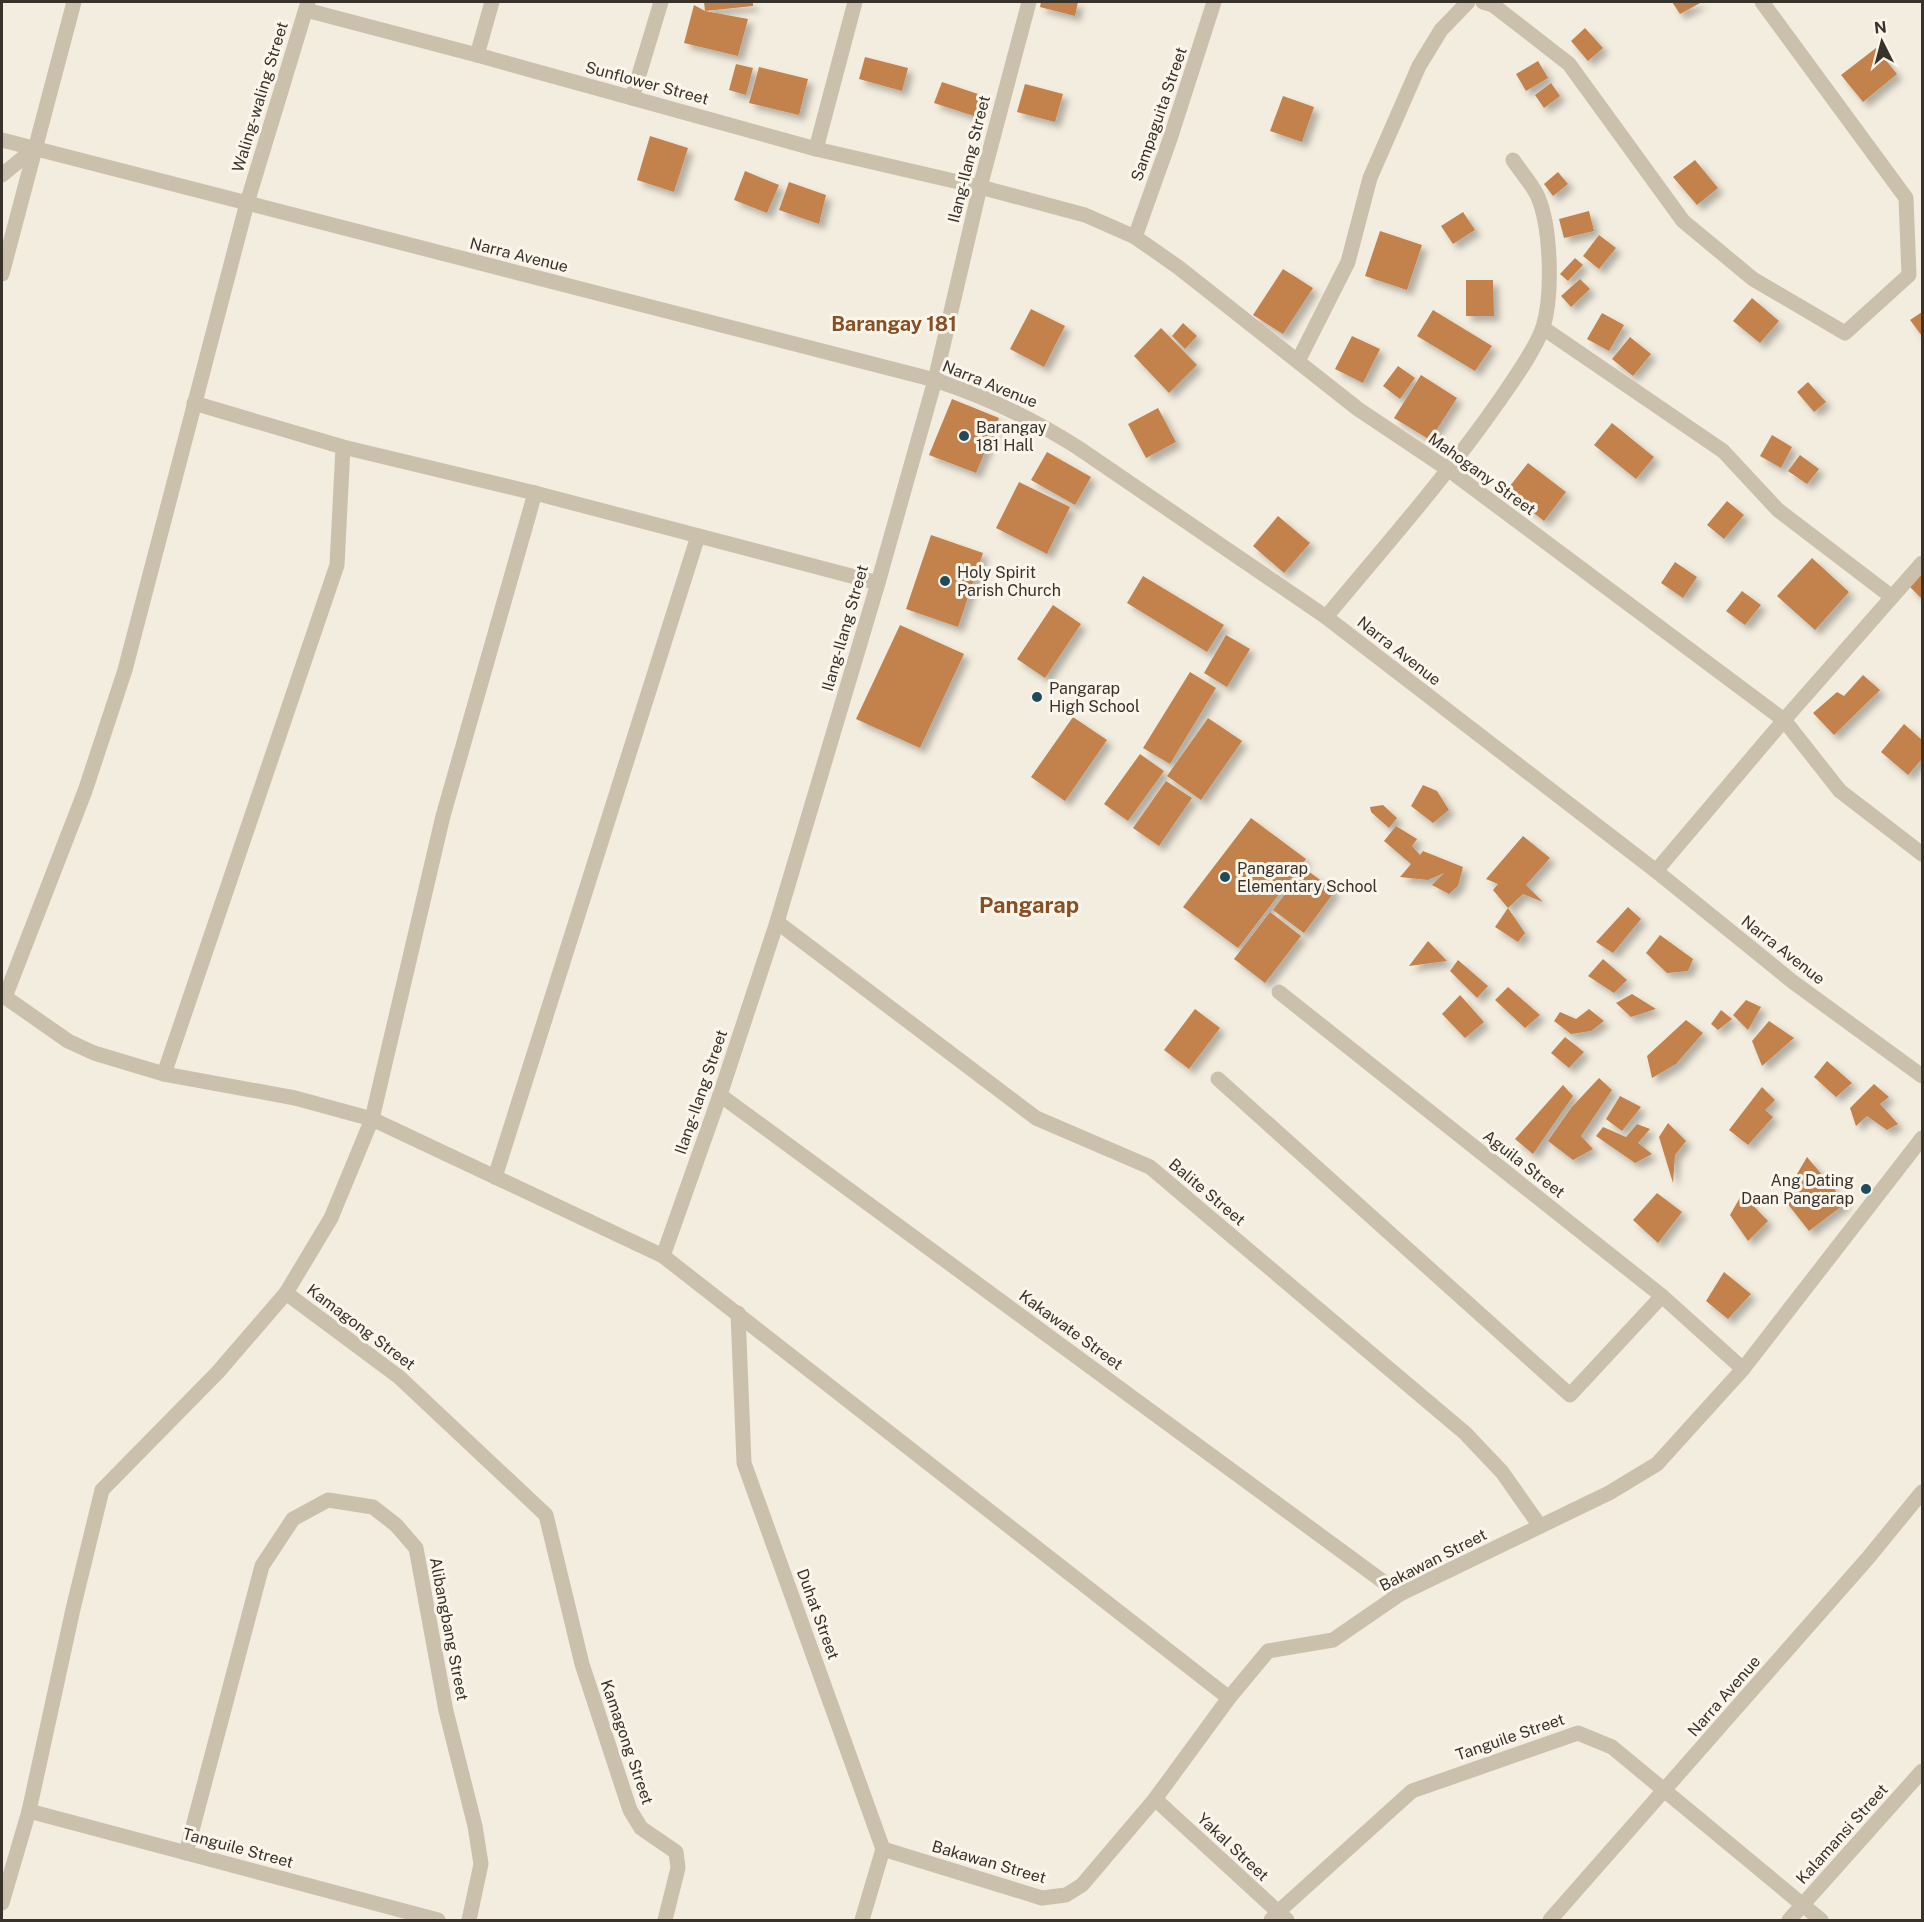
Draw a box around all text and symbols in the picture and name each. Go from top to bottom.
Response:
north arrow [1852,12,1912,72]
text: N [1873,17,1888,38]
street label: Waling-waling Street [228,19,292,175]
street label: Sampaguita Street [1127,45,1191,183]
street label: Sunflower Street [583,57,711,109]
street label: Ilang-Ilang Street [944,93,994,225]
street label: Narra Avenue [468,234,570,276]
district label: Barangay 181 [831,312,957,336]
street label: Narra Avenue [940,356,1040,412]
place label: Barangay 181 Hall [976,418,1047,455]
marker: Barangay 181 Hall [957,429,971,443]
street label: Mahogany Street [1425,429,1539,519]
street label: Ilang-Ilang Street [818,563,872,693]
place label: Holy Spirit Parish Church [957,563,1061,600]
marker: Holy Spirit Parish Church [938,574,952,588]
street label: Narra Avenue [1353,612,1445,690]
place label: Pangarap High School [1049,679,1140,716]
marker: Pangarap High School [1030,690,1044,704]
place label: Pangarap Elementary School [1237,859,1378,896]
marker: Pangarap Elementary School [1218,870,1232,884]
district label: Pangarap [979,892,1079,918]
street label: Narra Avenue [1737,911,1829,989]
street label: Ilang-Ilang Street [671,1027,731,1157]
street label: Aguila Street [1479,1126,1569,1202]
street label: Balite Street [1165,1155,1249,1229]
place label: Ang Dating Daan Pangarap [1741,1171,1854,1208]
marker: Ang Dating Daan Pangarap [1859,1182,1873,1196]
street label: Kamagong Street [303,1280,419,1374]
street label: Kakawate Street [1016,1286,1126,1374]
street label: Bakawan Street [1376,1525,1490,1595]
street label: Alibangbang Street [426,1556,472,1702]
street label: Duhat Street [793,1566,843,1662]
street label: Narra Avenue [1684,1652,1764,1740]
street label: Kamagong Street [597,1677,657,1807]
street label: Tanguile Street [1453,1709,1567,1765]
street label: Kalamansi Street [1792,1780,1892,1888]
street label: Yakal Street [1193,1809,1273,1885]
street label: Tanguile Street [181,1824,295,1872]
street label: Bakawan Street [930,1837,1048,1887]

